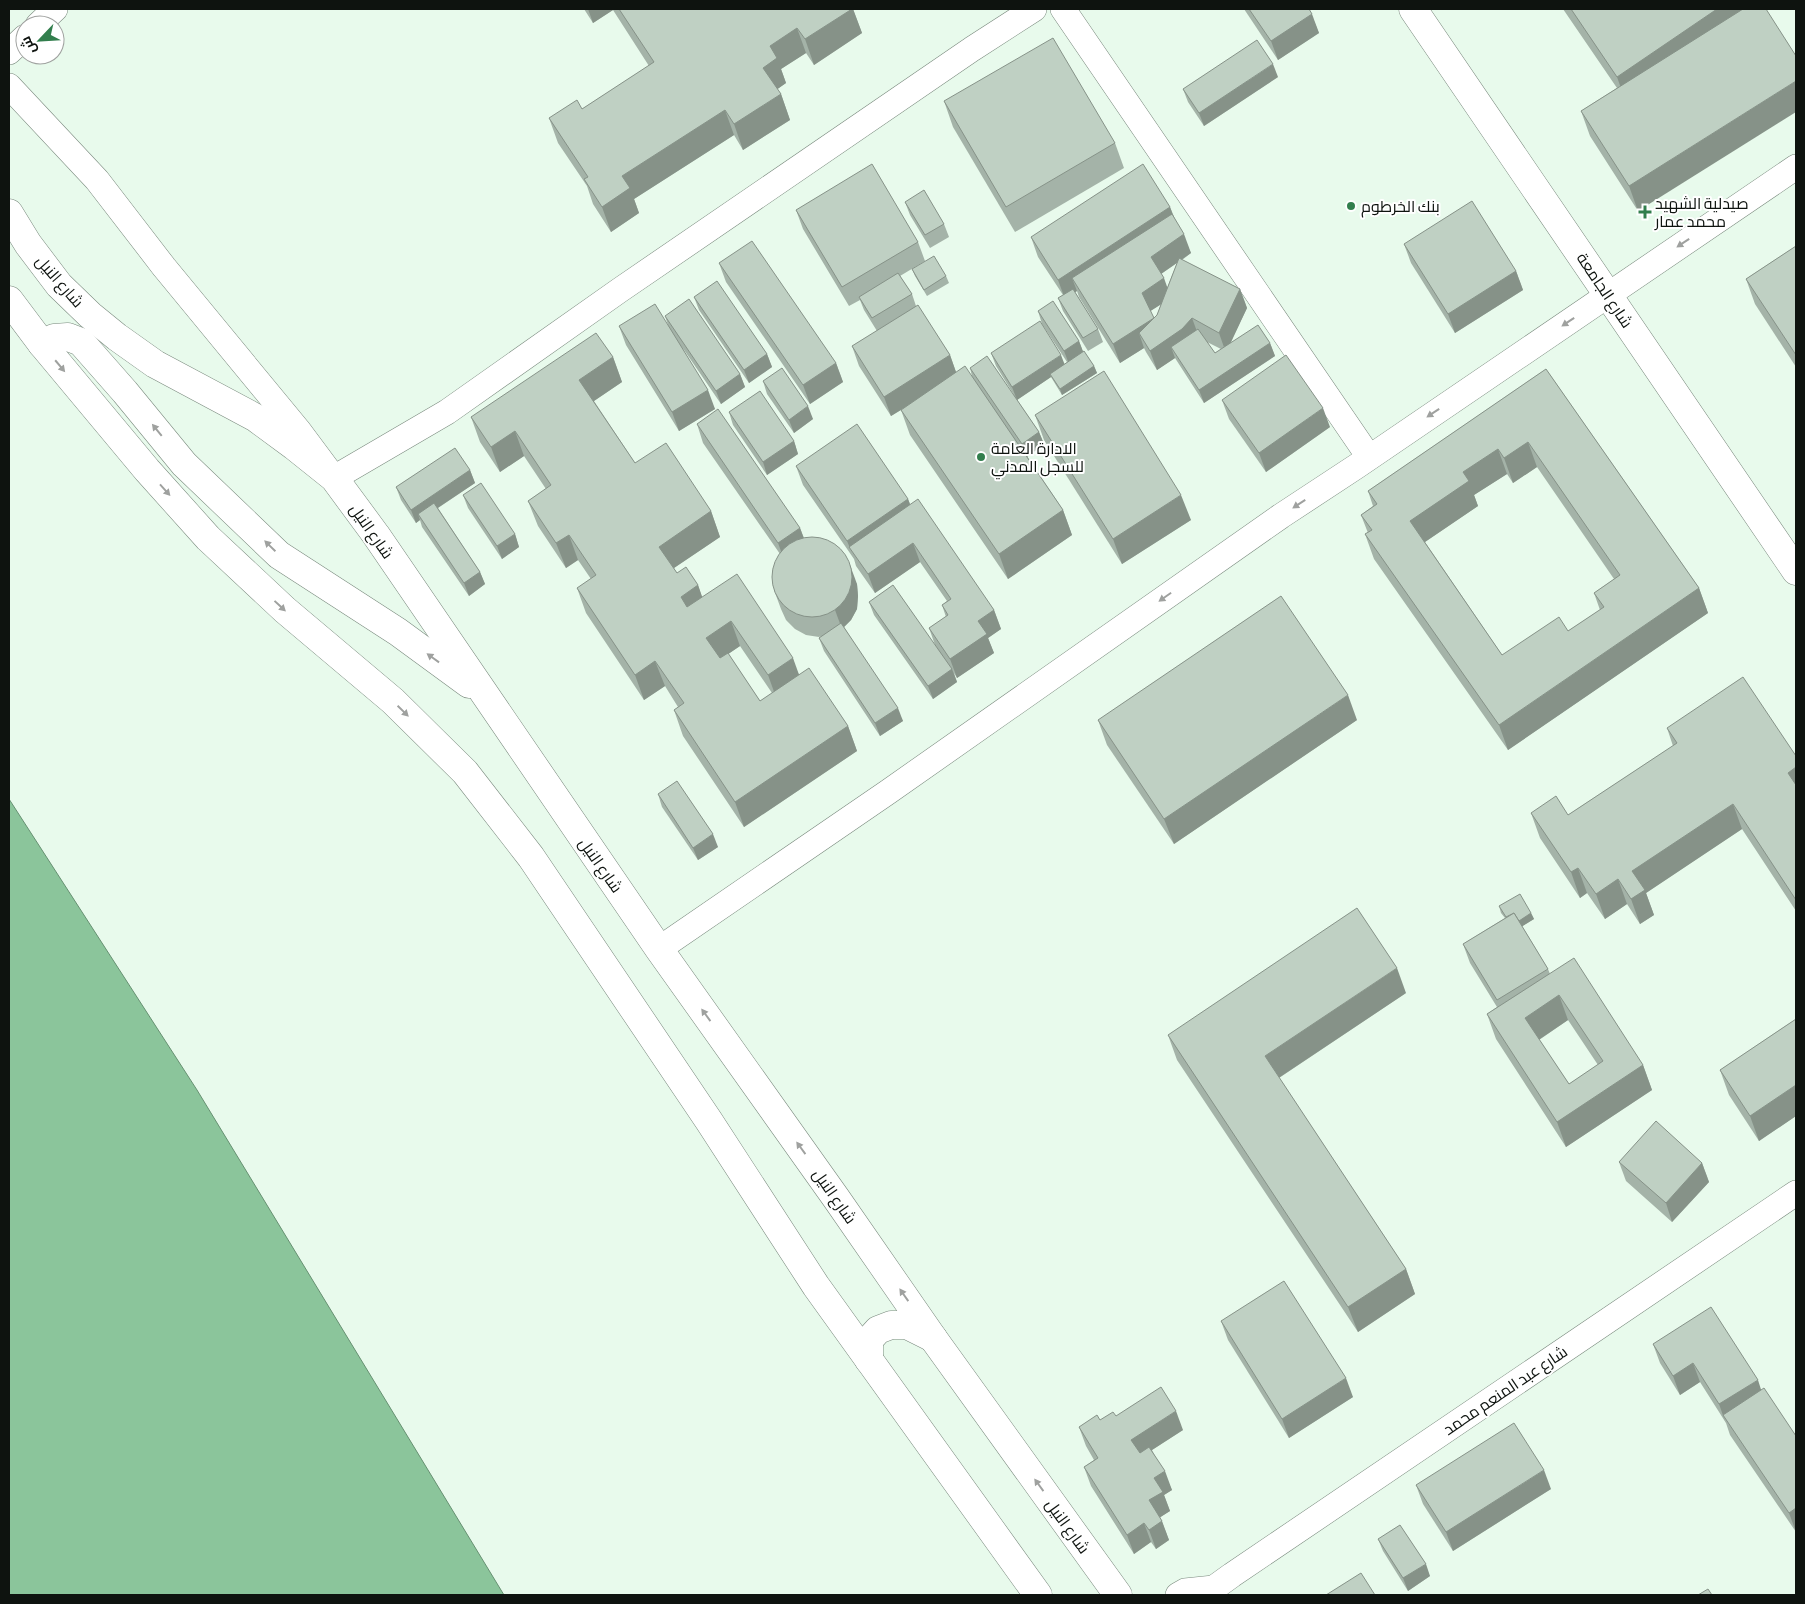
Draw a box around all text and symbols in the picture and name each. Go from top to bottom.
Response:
north arrow [15,15,65,65]
text: ش [17,34,40,57]
place label: صيدلية الشهيد محمد عمار [1654,195,1749,232]
place label: بنك الخرطوم [1361,198,1440,218]
marker: بنك الخرطوم [1345,200,1357,212]
marker: صيدلية الشهيد محمد عمار [1639,206,1651,218]
one-way arrow [1676,238,1690,248]
street label: شارع الجامعة [1571,250,1636,332]
street label: شارع النيل [30,252,87,313]
one-way arrow [1561,317,1574,326]
one-way arrow [55,359,66,372]
one-way arrow [1426,408,1440,418]
one-way arrow [151,424,162,437]
place label: الادارة العامة للسجل المدني [991,440,1084,480]
marker: الادارة العامة للسجل المدني [975,451,987,463]
one-way arrow [159,484,171,496]
one-way arrow [1292,499,1305,509]
street label: شارع النيل [344,501,397,564]
one-way arrow [264,540,276,552]
one-way arrow [1158,592,1172,602]
one-way arrow [273,600,285,612]
one-way arrow [426,653,440,663]
one-way arrow [397,705,409,717]
street label: شارع النيل [573,835,626,898]
one-way arrow [701,1008,711,1022]
one-way arrow [796,1141,806,1154]
street label: شارع النيل [807,1166,860,1229]
one-way arrow [899,1288,909,1302]
street label: شارع عبد المنعم محمد [1440,1343,1572,1441]
one-way arrow [1034,1478,1044,1491]
street label: شارع النيل [1040,1496,1093,1558]

